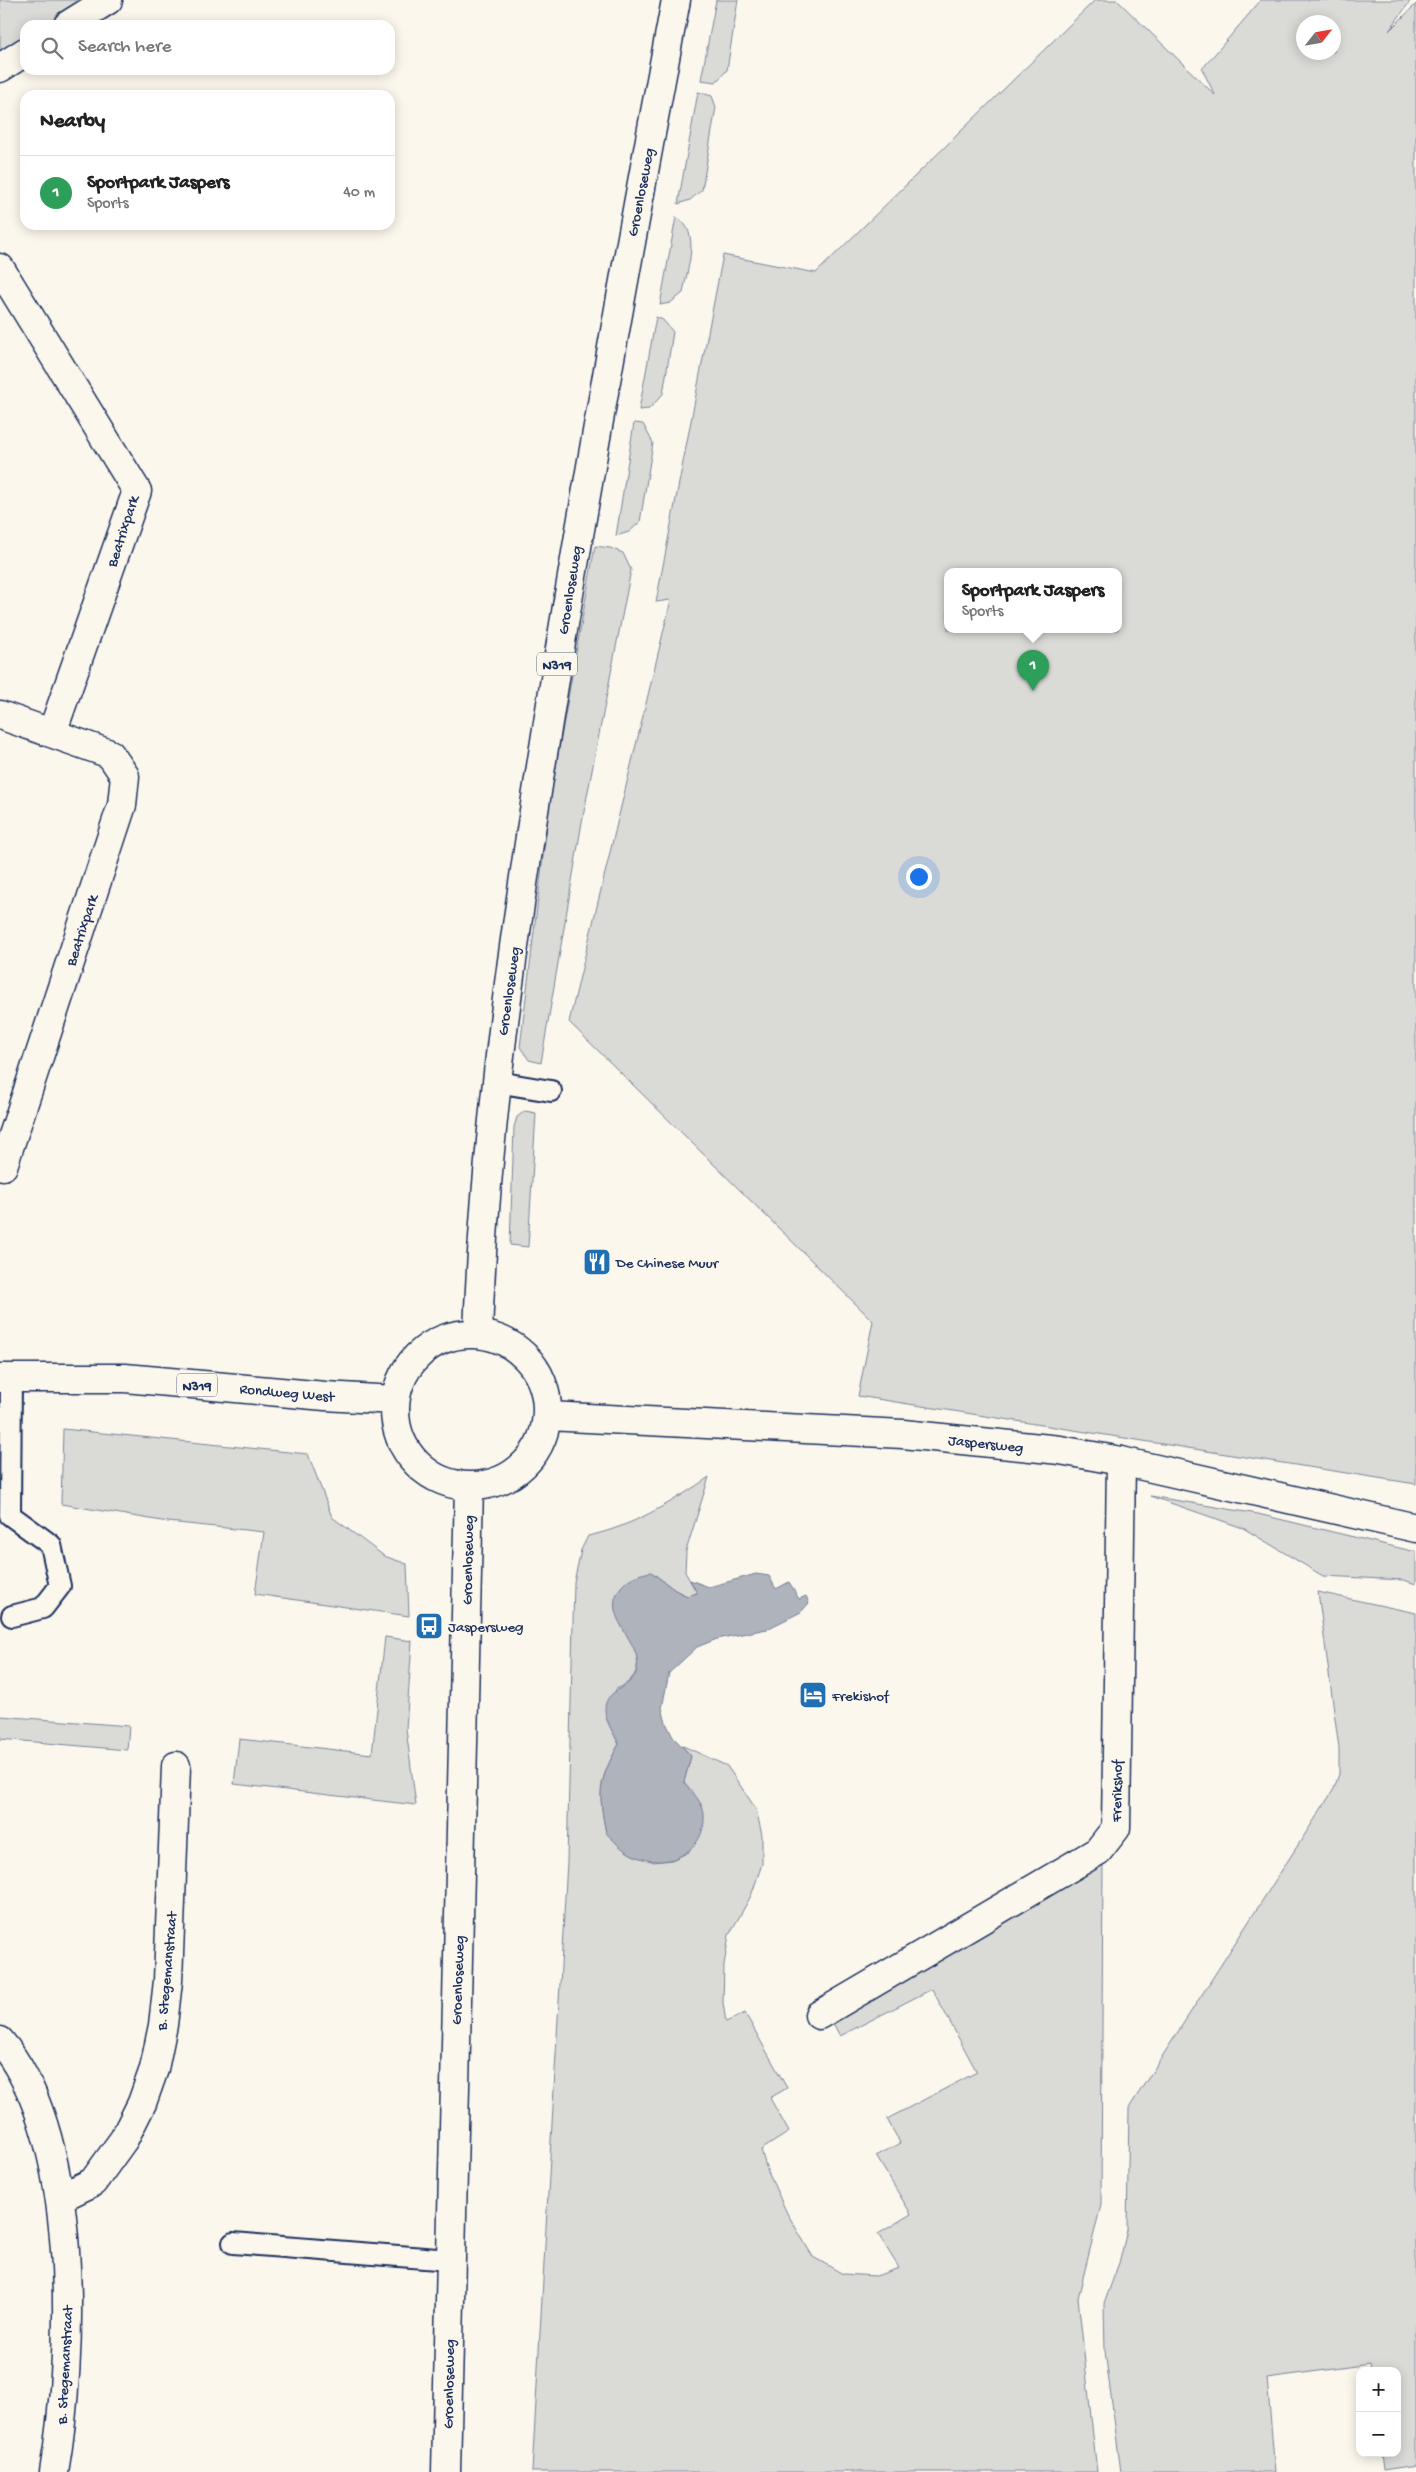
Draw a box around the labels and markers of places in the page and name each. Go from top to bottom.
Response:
pin: 1 [1017,650,1049,691]
restaurant icon: De Chinese Muur [582,1247,612,1277]
place label: De Chinese Muur [615,1255,720,1273]
bus stop icon: Jaspersweg [414,1611,444,1641]
place label: Jaspersweg [448,1619,524,1637]
hotel icon: Frekishof [798,1680,828,1710]
place label: Frekishof [831,1688,890,1706]

